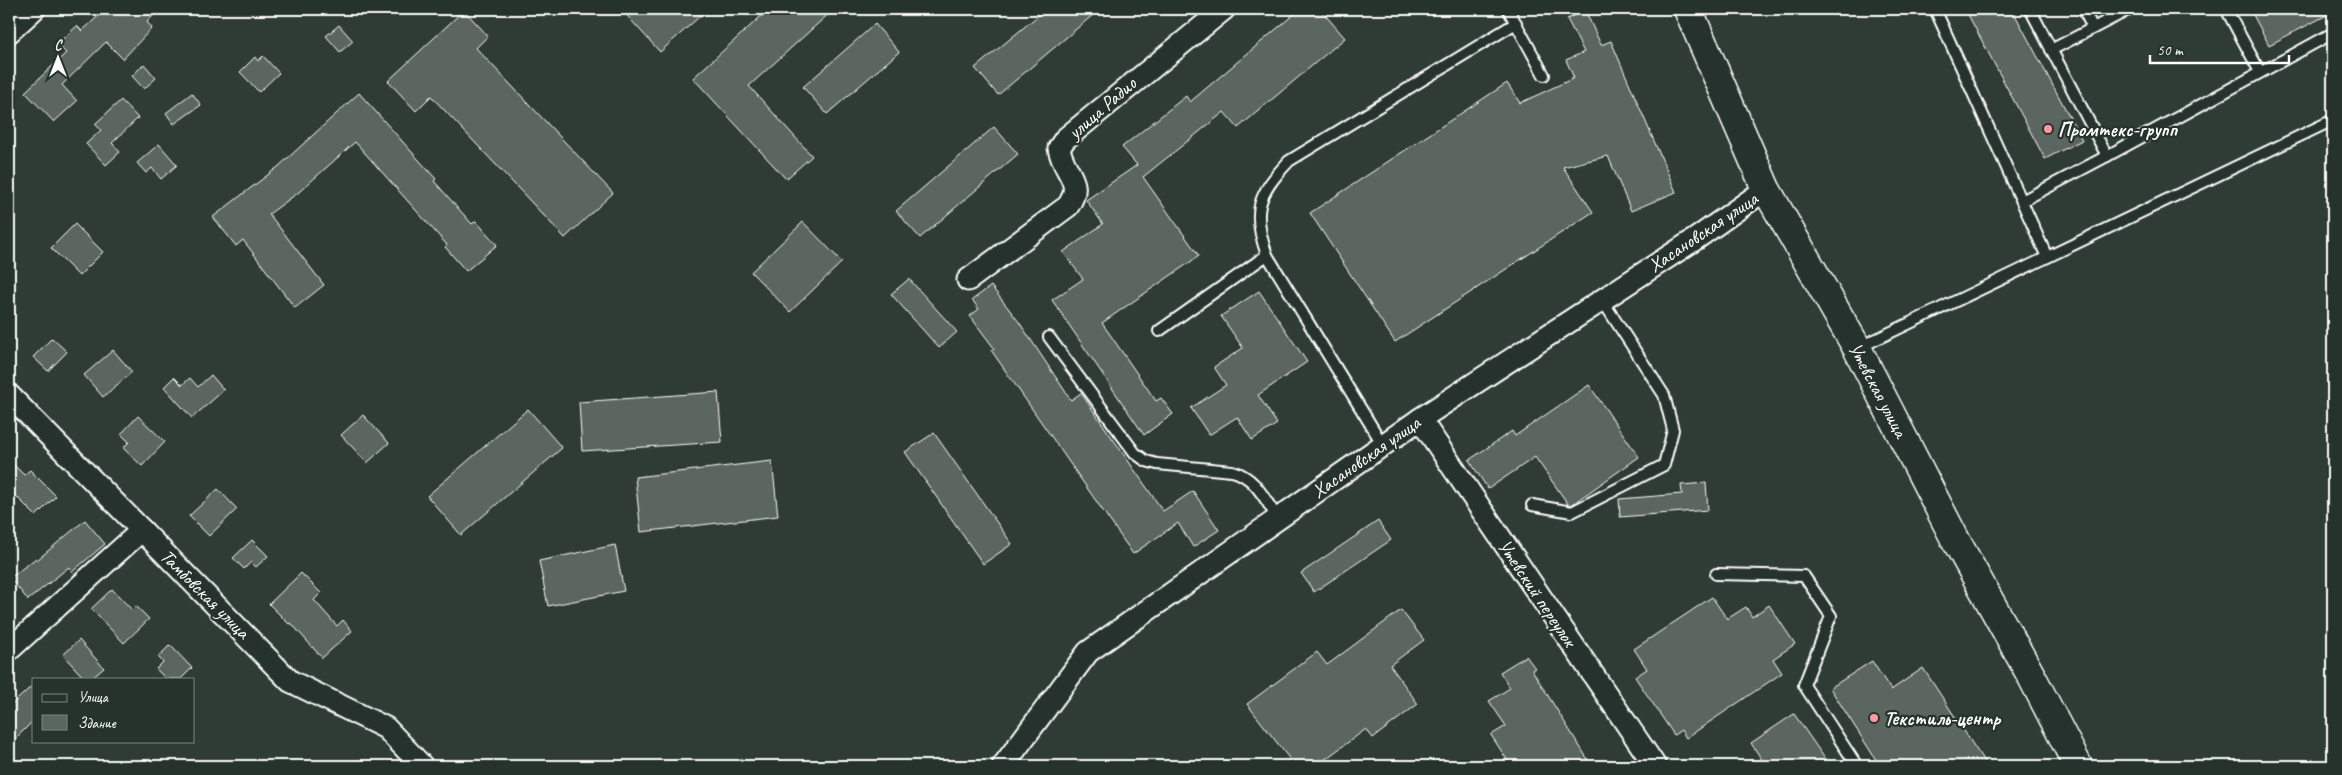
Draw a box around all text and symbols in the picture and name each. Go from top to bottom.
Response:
north arrow [32,32,82,82]
scale bar [2150,32,2288,64]
text: С [55,37,64,54]
text: 50 m [2157,41,2184,60]
street label: улица Радио [1062,71,1142,145]
place label: Промтекс-групп [2058,117,2179,142]
marker: Промтекс-групп [2042,123,2054,135]
street label: Хасановская улица [1643,185,1764,278]
street label: Утевская улица [1843,338,1914,443]
street label: Хасановская улица [1307,409,1427,504]
street label: Утевский переулок [1492,535,1583,653]
street label: Тамбовская улица [155,544,256,645]
legend [32,678,195,742]
text: Улица [78,688,109,707]
place label: Текстиль-центр [1884,706,2002,731]
marker: Текстиль-центр [1868,712,1880,724]
text: Здание [78,714,117,733]

